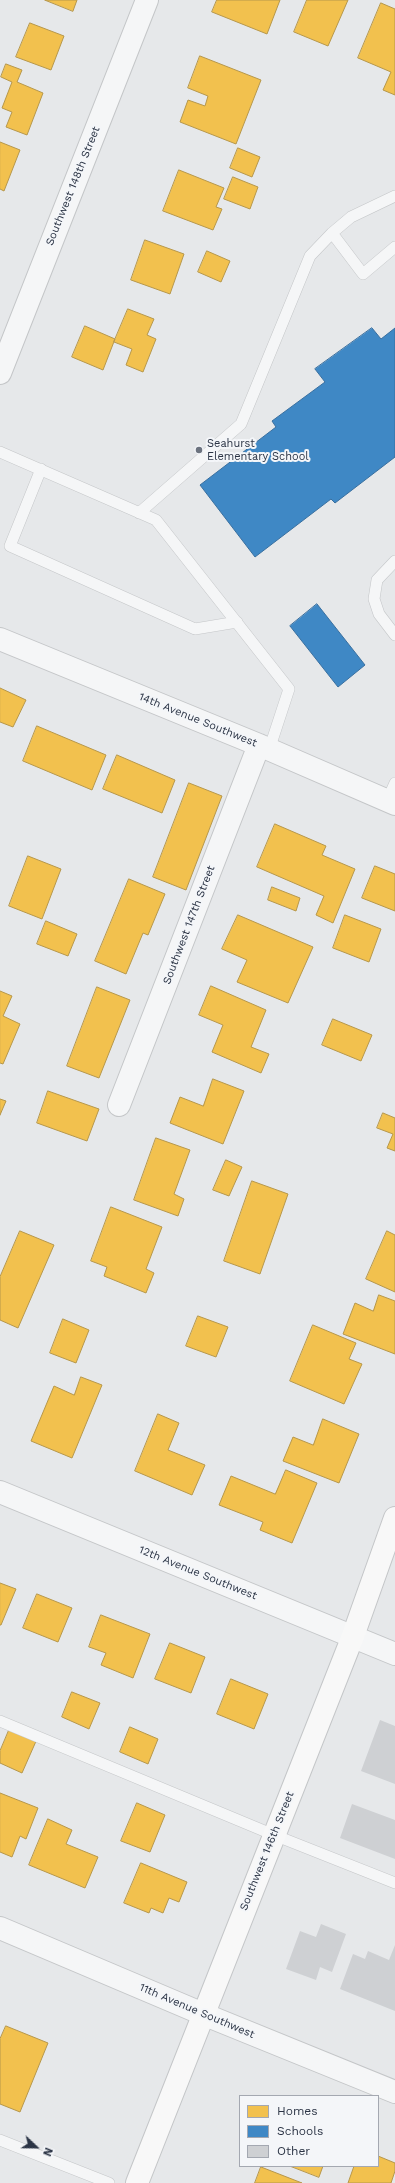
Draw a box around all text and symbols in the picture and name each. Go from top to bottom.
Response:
street label: Southwest 148th Street [43,124,103,248]
place label: Seahurst Elementary School [207,437,309,463]
marker: Seahurst Elementary School [194,445,204,455]
street label: 14th Avenue Southwest [137,690,259,750]
street label: Southwest 147th Street [160,864,218,986]
street label: 12th Avenue Southwest [137,1543,259,1603]
street label: Southwest 146th Street [237,1790,297,1912]
street label: 11th Avenue Southwest [137,1981,257,2041]
legend [239,2095,379,2167]
text: Homes [277,2104,318,2118]
text: Schools [277,2124,323,2138]
north arrow [16,2127,56,2167]
text: Other [277,2144,310,2158]
text: N [40,2145,55,2158]

